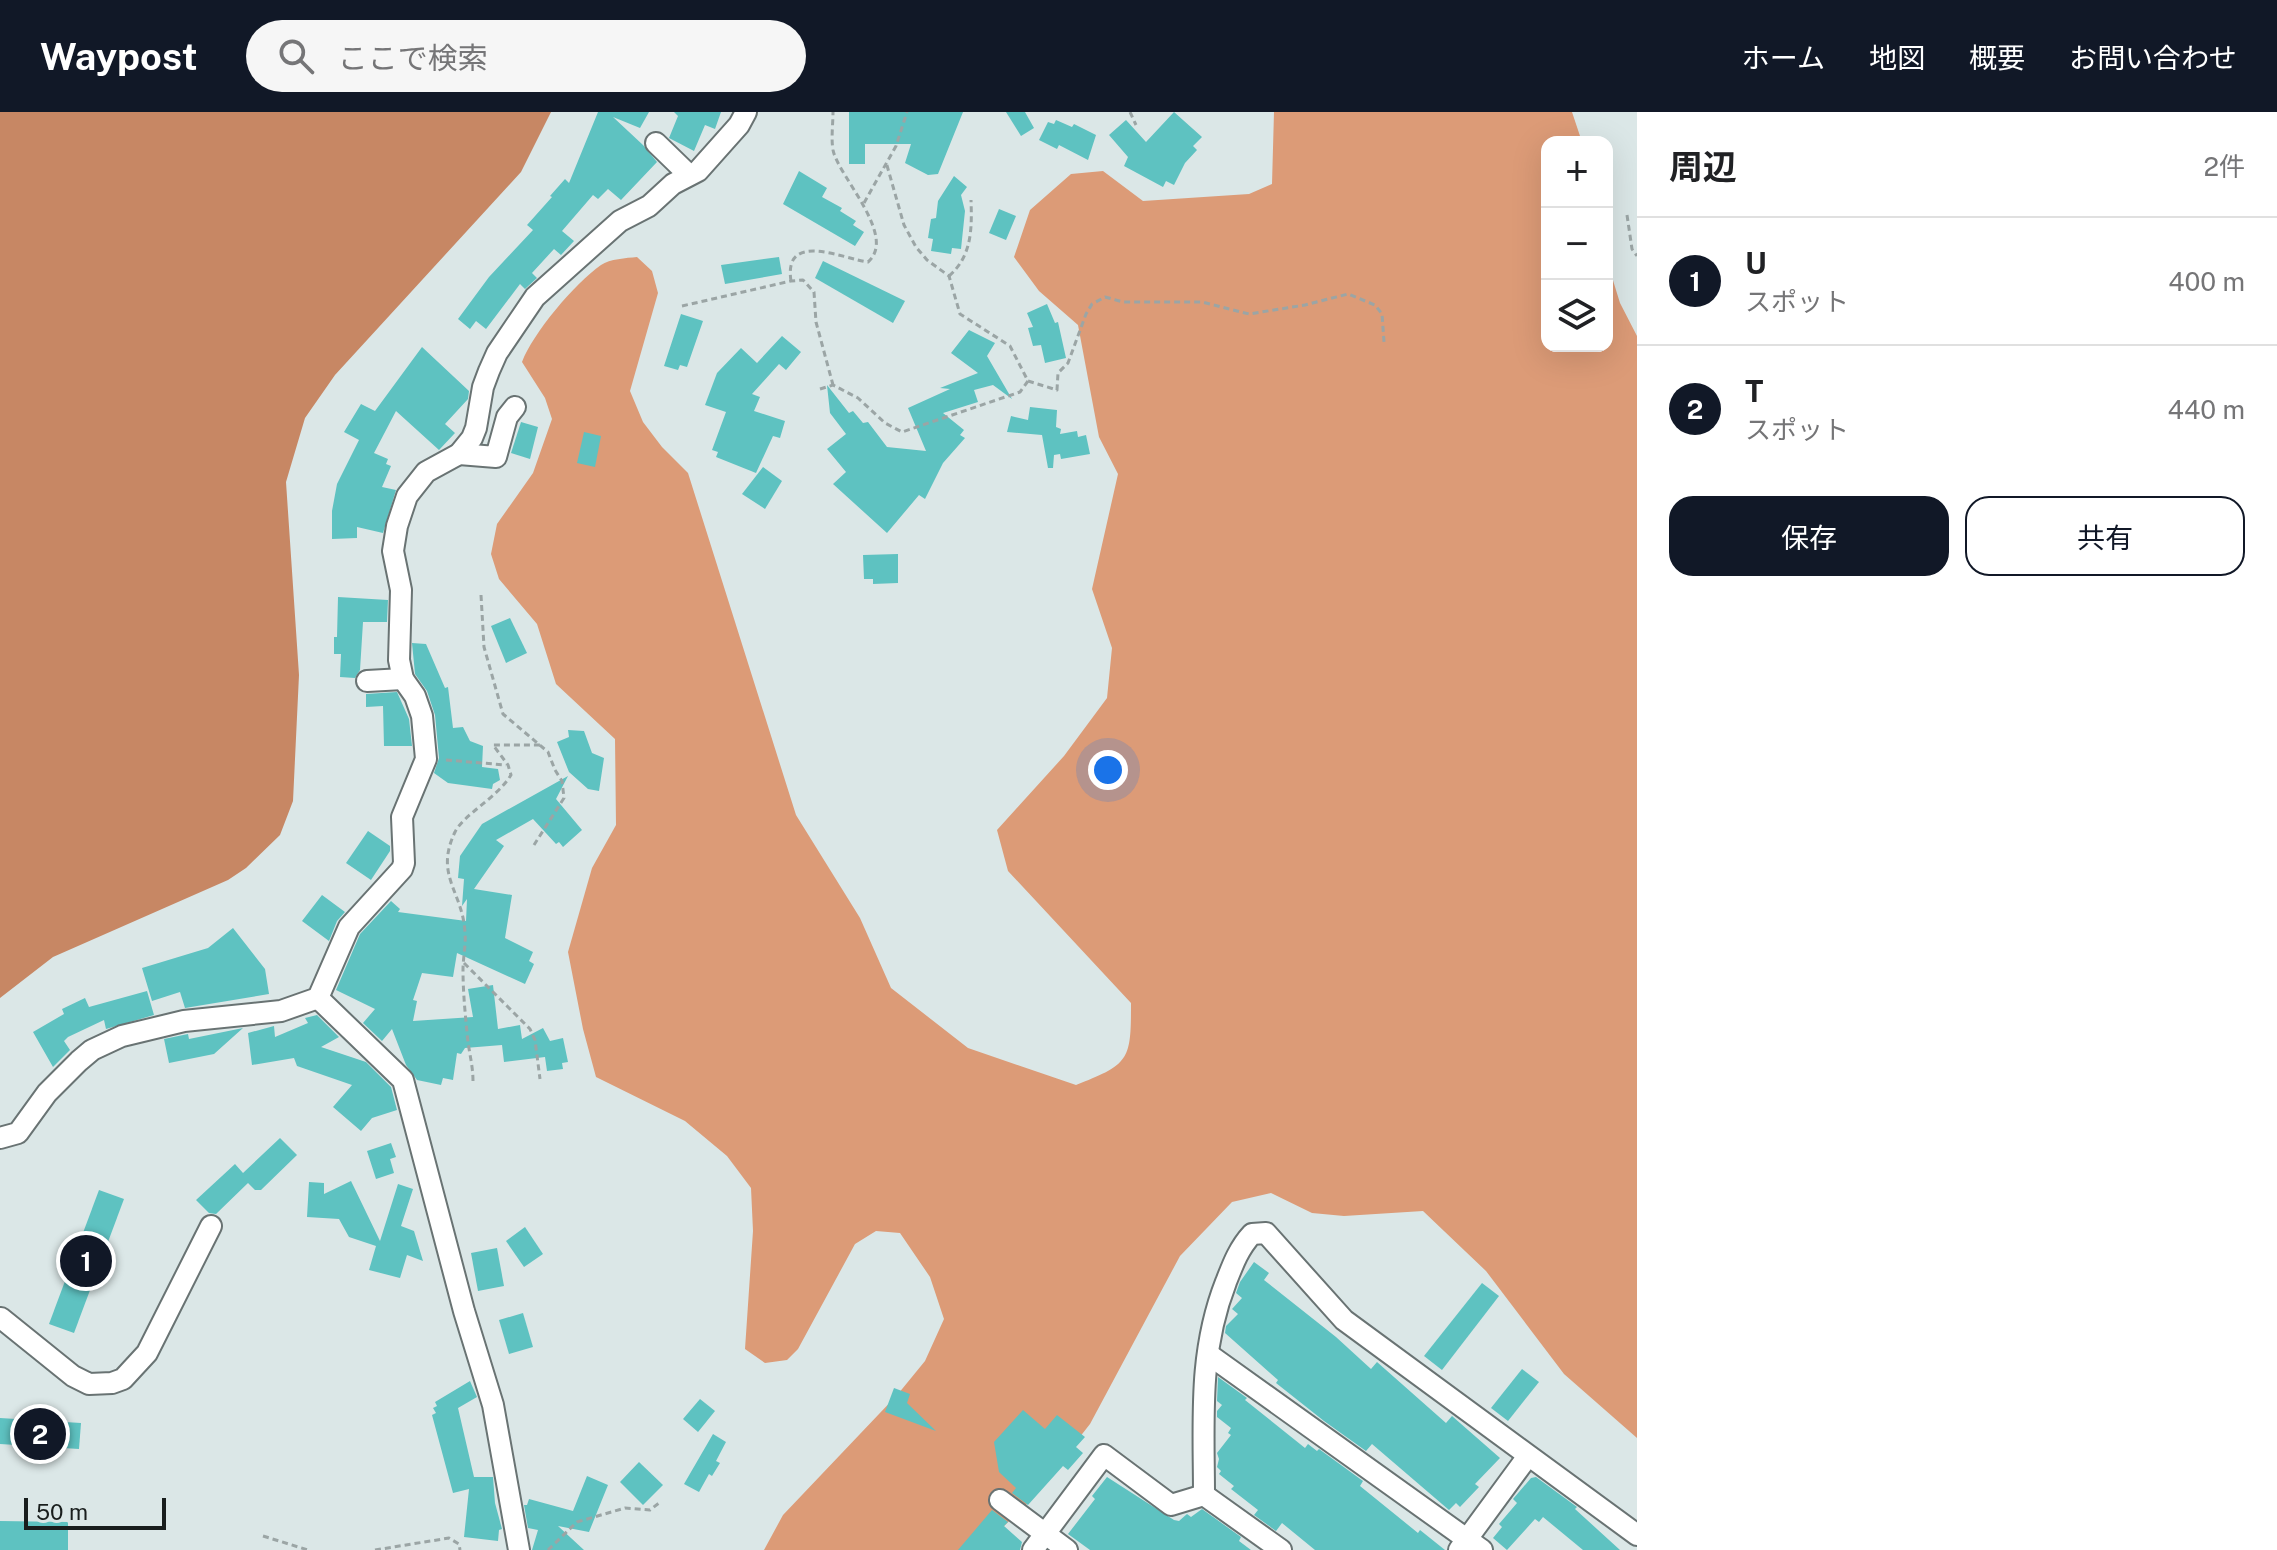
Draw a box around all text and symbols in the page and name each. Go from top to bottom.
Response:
search box [246,20,806,92]
text: Waypost [40,34,198,79]
icon: search [274,34,318,78]
text: ここで検索 [338,40,488,76]
text: ホーム [1742,41,1825,74]
text: 地図 [1869,41,1925,74]
text: 概要 [1969,41,2025,74]
text: お問い合わせ [2069,41,2237,74]
map controls [1541,136,1613,352]
button: + [1541,136,1613,208]
text: 周辺 [1669,147,1737,187]
text: 2件 [2204,151,2245,182]
button: − [1541,208,1613,280]
text: U [1745,245,1767,281]
text: 1 [1689,266,1701,297]
text: 400 m [2168,266,2245,297]
button: layers [1541,280,1613,352]
text: スポット [1745,286,1849,317]
text: T [1745,373,1763,409]
text: 2 [1687,394,1703,425]
text: 440 m [2168,394,2245,425]
text: スポット [1745,414,1849,445]
button: 保存 [1669,496,1949,576]
button: 共有 [1965,496,2245,576]
your location [1088,750,1128,790]
pin: 1 [60,1231,112,1291]
pin: 2 [14,1404,66,1464]
scale bar [24,1494,166,1530]
text: 50 m [36,1499,88,1525]

